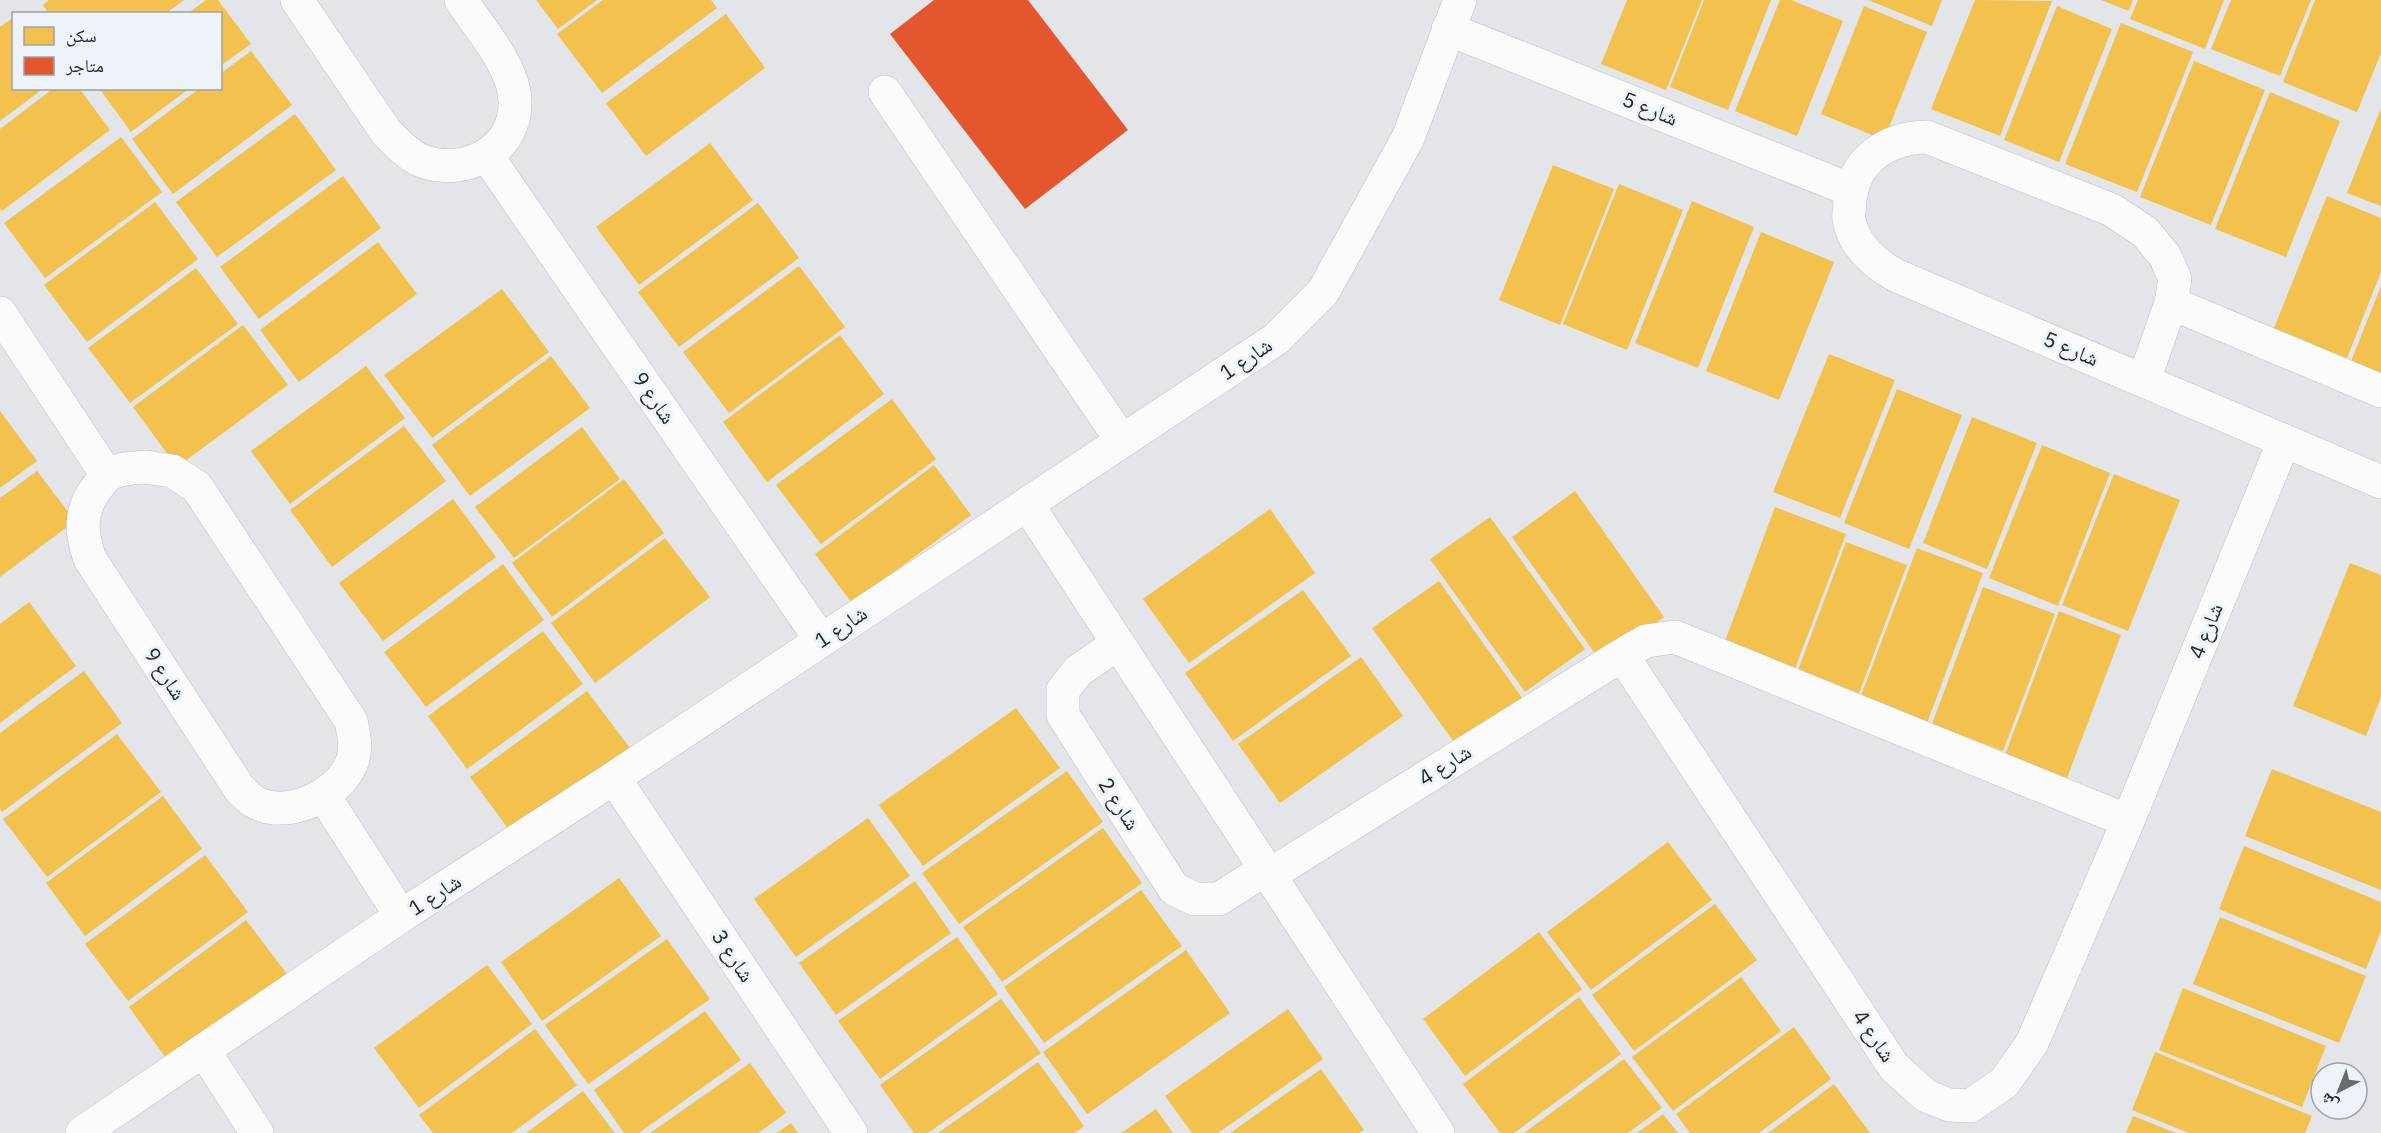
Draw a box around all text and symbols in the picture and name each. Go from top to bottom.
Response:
legend [12,12,222,90]
text: سكن [66,24,97,47]
text: متاجر [65,54,104,77]
street label: شارع 5 [1618,84,1682,132]
street label: شارع 5 [2039,324,2103,372]
street label: شارع 1 [1214,330,1277,386]
street label: شارع 9 [627,366,683,429]
street label: شارع 1 [809,598,872,654]
street label: شارع 4 [2181,599,2229,663]
street label: شارع 9 [138,642,193,705]
street label: شارع 4 [1413,737,1476,791]
street label: شارع 2 [1092,772,1147,835]
street label: شارع 1 [403,867,466,922]
street label: شارع 3 [706,924,762,987]
street label: شارع 4 [1847,1004,1903,1067]
north arrow [2309,1061,2369,1121]
text: ش [2316,1089,2342,1115]

